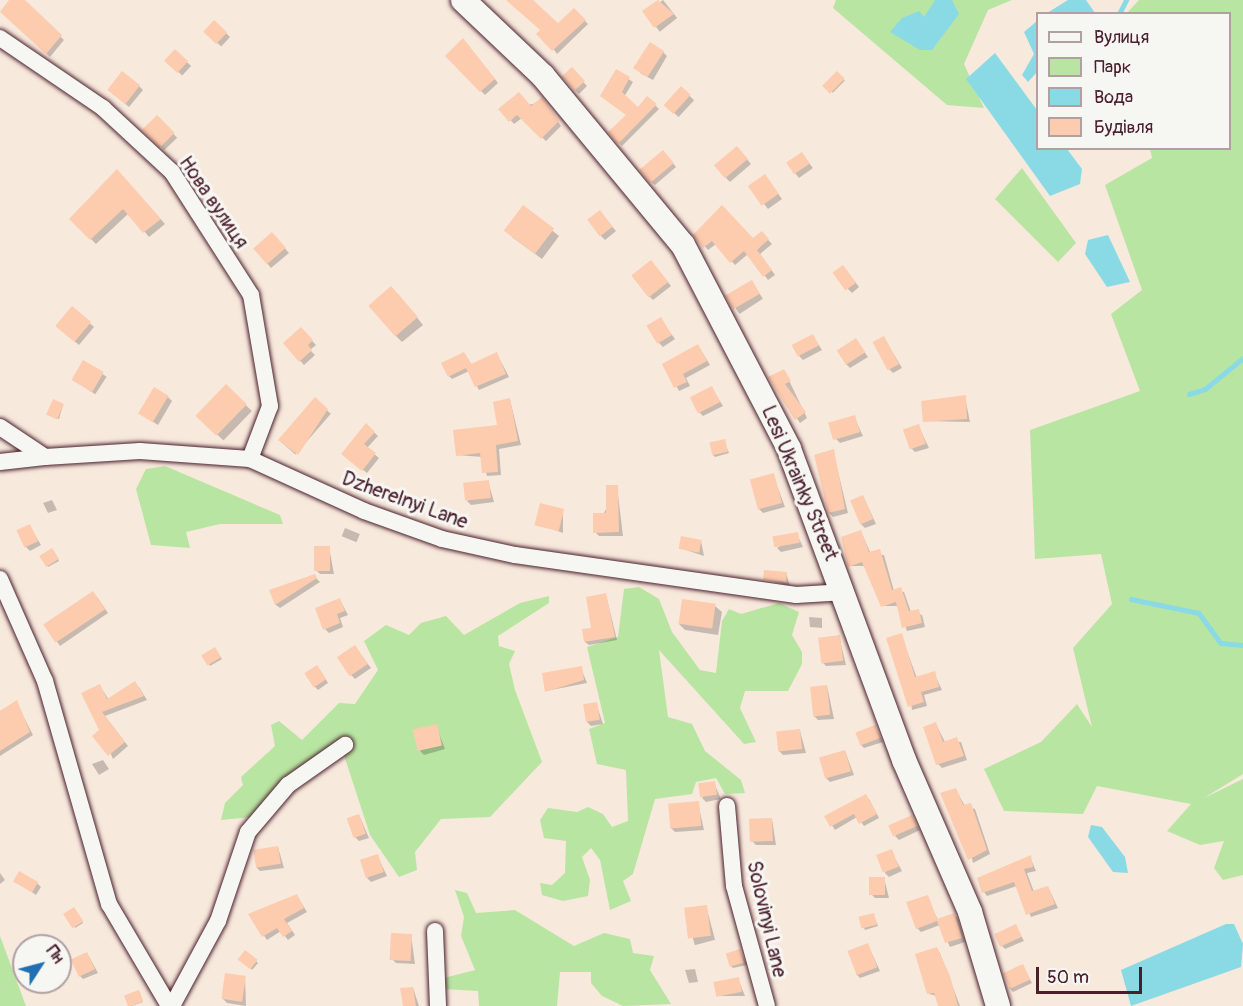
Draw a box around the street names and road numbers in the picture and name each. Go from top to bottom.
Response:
street label: Нова вулиця [174,151,254,253]
street label: Lesi Ukrainky Street [756,402,844,564]
street label: Dzherelnyi Lane [339,466,471,534]
street label: Solovinyi Lane [742,858,792,980]

